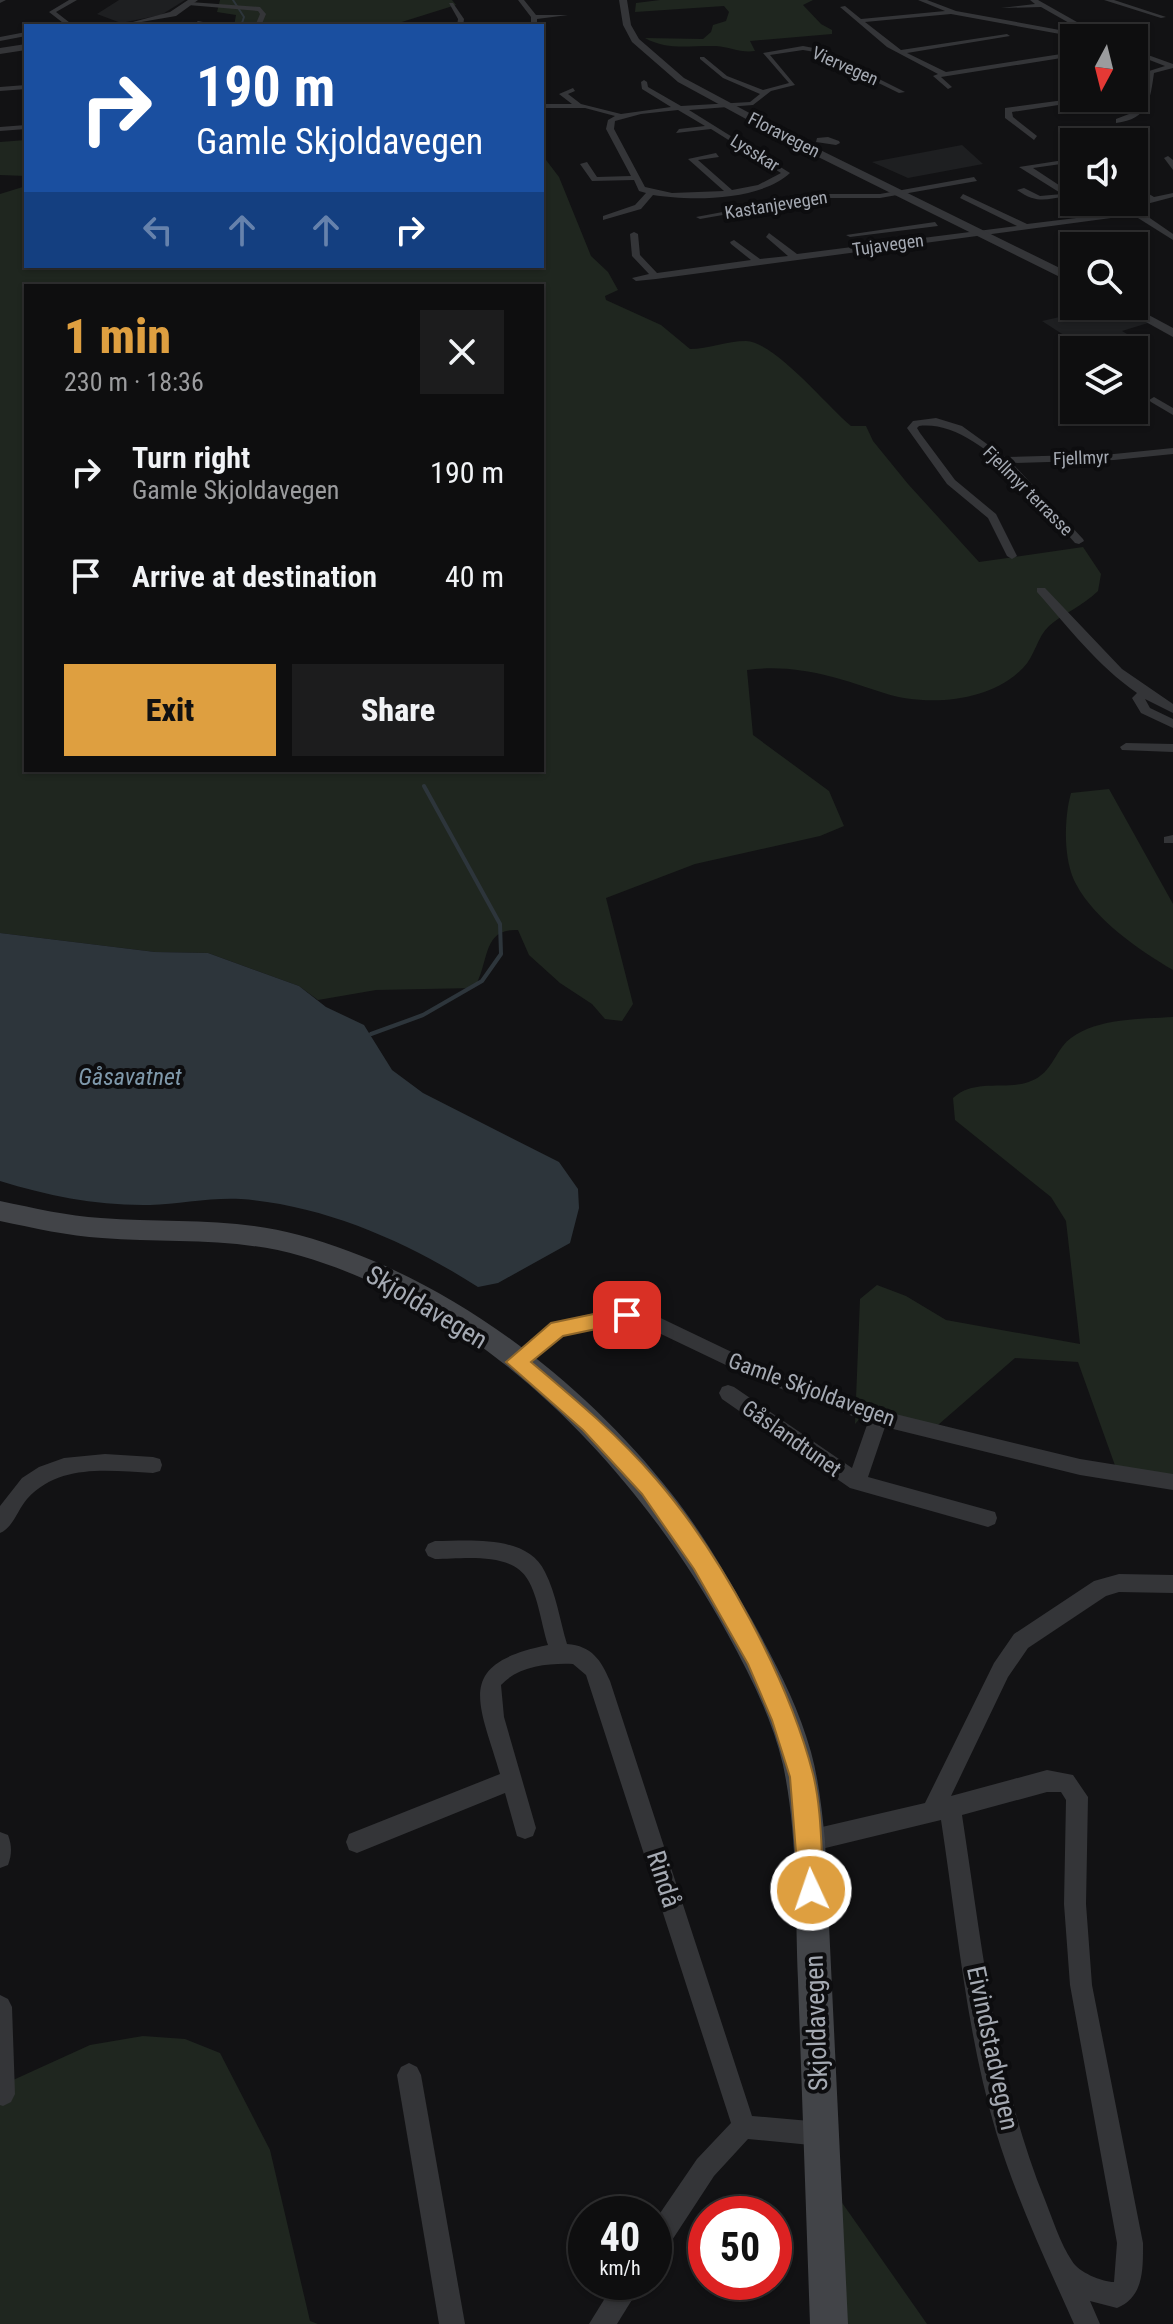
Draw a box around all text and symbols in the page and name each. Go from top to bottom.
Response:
north arrow [1060,24,1148,112]
map controls [1060,24,1148,424]
street label: Viervegen [809,42,882,89]
text: 190 m [196,54,335,120]
icon: right [64,56,168,160]
street label: Floravegen [745,108,824,162]
text: Gamle Skjoldavegen [196,121,483,163]
button: sound [1060,128,1148,216]
street label: Lysskar [727,129,784,176]
street label: Kastanjevegen [723,186,829,223]
icon: left [136,208,180,252]
icon: ahead [220,208,264,252]
icon: ahead [304,208,348,252]
icon: right [388,208,432,252]
street label: Tujavegen [851,229,925,260]
button: search [1060,232,1148,320]
text: 1 min [64,308,171,365]
button: close [420,310,504,394]
button: layers [1060,336,1148,424]
text: 230 m · 18:36 [64,367,204,397]
text: Turn right [132,440,250,475]
street label: Fjellmyr terrasse [979,442,1077,540]
street label: Fjellmyr [1053,446,1110,469]
icon: right [64,450,108,494]
text: 190 m [430,455,504,490]
text: Gamle Skjoldavegen [132,475,339,505]
icon: arrive [64,554,108,598]
text: Arrive at destination [132,559,377,594]
text: 40 m [445,559,504,594]
button: Exit [64,664,276,756]
button: Share [292,664,504,756]
water label: Gåsavatnet [78,1063,182,1091]
street label: Skjoldavegen [361,1259,493,1355]
pin [593,1281,661,1349]
icon: arrive [605,1293,649,1337]
street label: Gamle Skjoldavegen [725,1348,899,1431]
street label: Gåslandtunet [737,1395,846,1482]
street label: Rindå [641,1847,687,1911]
position arrow [769,1848,853,1932]
street label: Skjoldavegen [799,1955,833,2091]
street label: Eivindstadvegen [961,1963,1025,2133]
speed limit sign: 50 [688,2196,792,2300]
text: 40 [600,2214,640,2261]
text: km/h [599,2256,641,2280]

